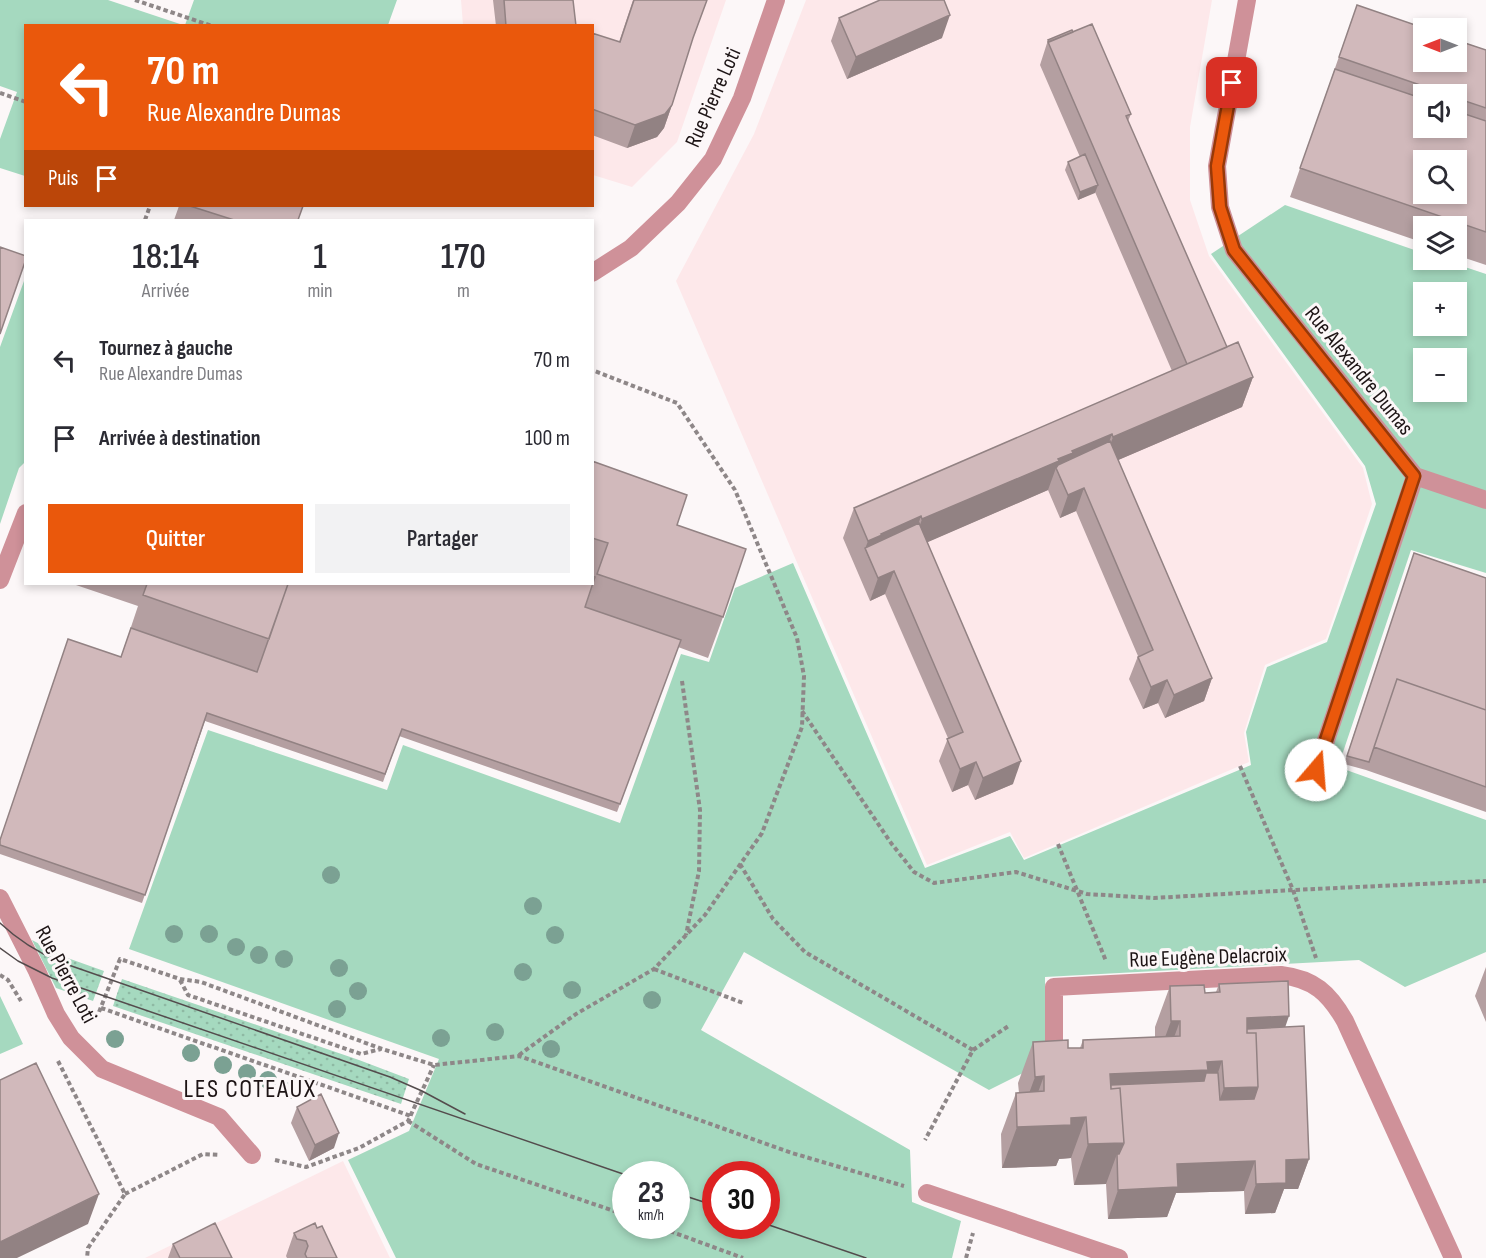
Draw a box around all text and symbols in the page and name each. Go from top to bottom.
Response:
north arrow [1413,18,1467,72]
map controls [1413,18,1467,402]
street label: Rue Pierre Loti [679,44,747,152]
text: 70 m [147,46,220,97]
icon: left [48,48,126,126]
pin [1206,57,1257,108]
icon: arrive [1215,66,1248,99]
button: sound [1413,84,1467,138]
text: Rue Alexandre Dumas [147,97,341,129]
button: search [1413,150,1467,204]
icon: arrive [90,162,123,195]
text: Puis [48,165,78,192]
button: layers [1413,216,1467,270]
text: 18:14 [132,236,199,279]
text: 1 [313,236,327,279]
text: 170 [441,236,486,279]
text: Arrivée [142,279,190,303]
text: min [308,279,333,303]
text: m [457,279,470,303]
button: + [1413,282,1467,336]
street label: Rue Alexandre Dumas [1299,301,1419,441]
text: Tournez à gauche [99,335,233,362]
icon: left [48,344,81,377]
text: 70 m [534,347,570,374]
button: − [1413,348,1467,402]
text: Rue Alexandre Dumas [99,362,243,386]
icon: arrive [48,422,81,455]
text: Arrivée à destination [99,425,261,452]
text: 100 m [525,425,570,452]
button: Quitter [48,504,303,573]
button: Partager [315,504,570,573]
position arrow [1284,738,1348,802]
street label: Rue Pierre Loti [29,921,103,1028]
street label: Rue Eugène Delacroix [1129,941,1288,974]
district label: LES COTEAUX [184,1074,316,1105]
speed limit sign: 30 [702,1161,780,1239]
text: 23 [638,1175,664,1211]
text: km/h [638,1206,664,1225]

